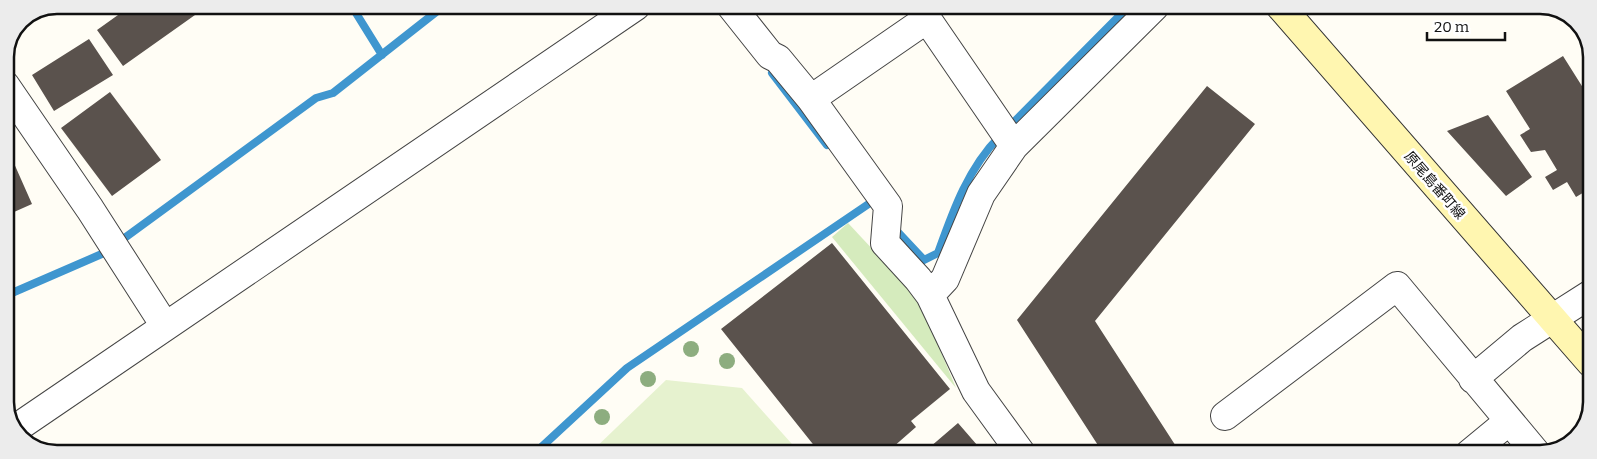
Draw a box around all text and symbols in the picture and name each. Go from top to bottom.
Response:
scale bar [1427,10,1504,42]
text: 20 m [1434,18,1470,36]
street label: 原尾島番町線 [1401,148,1469,223]

